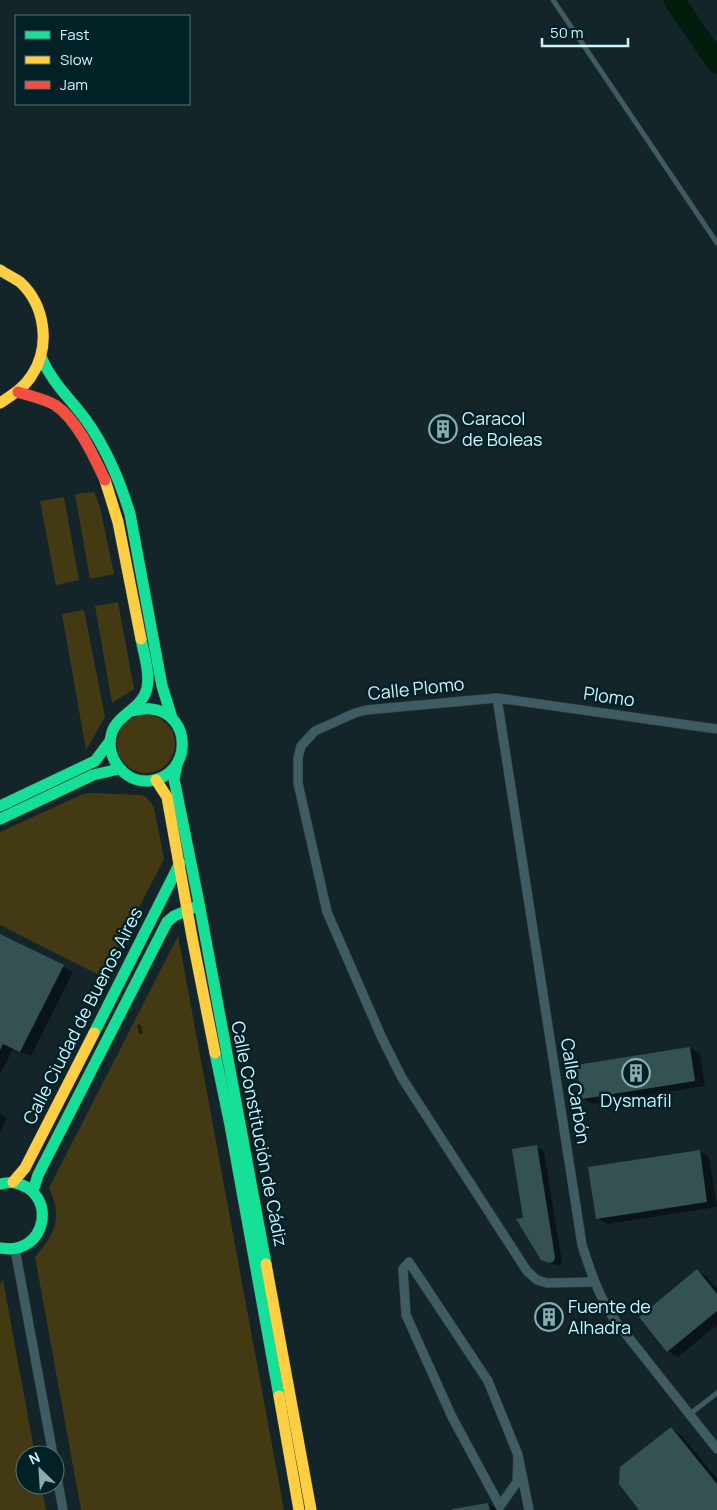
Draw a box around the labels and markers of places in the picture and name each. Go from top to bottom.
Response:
place label: Caracol de Boleas [462,406,542,451]
building icon: Caracol de Boleas [428,414,458,444]
building icon: Dysmafil [621,1058,651,1088]
place label: Dysmafil [600,1088,672,1112]
place label: Fuente de Alhadra [568,1294,651,1339]
building icon: Fuente de Alhadra [534,1302,564,1332]

